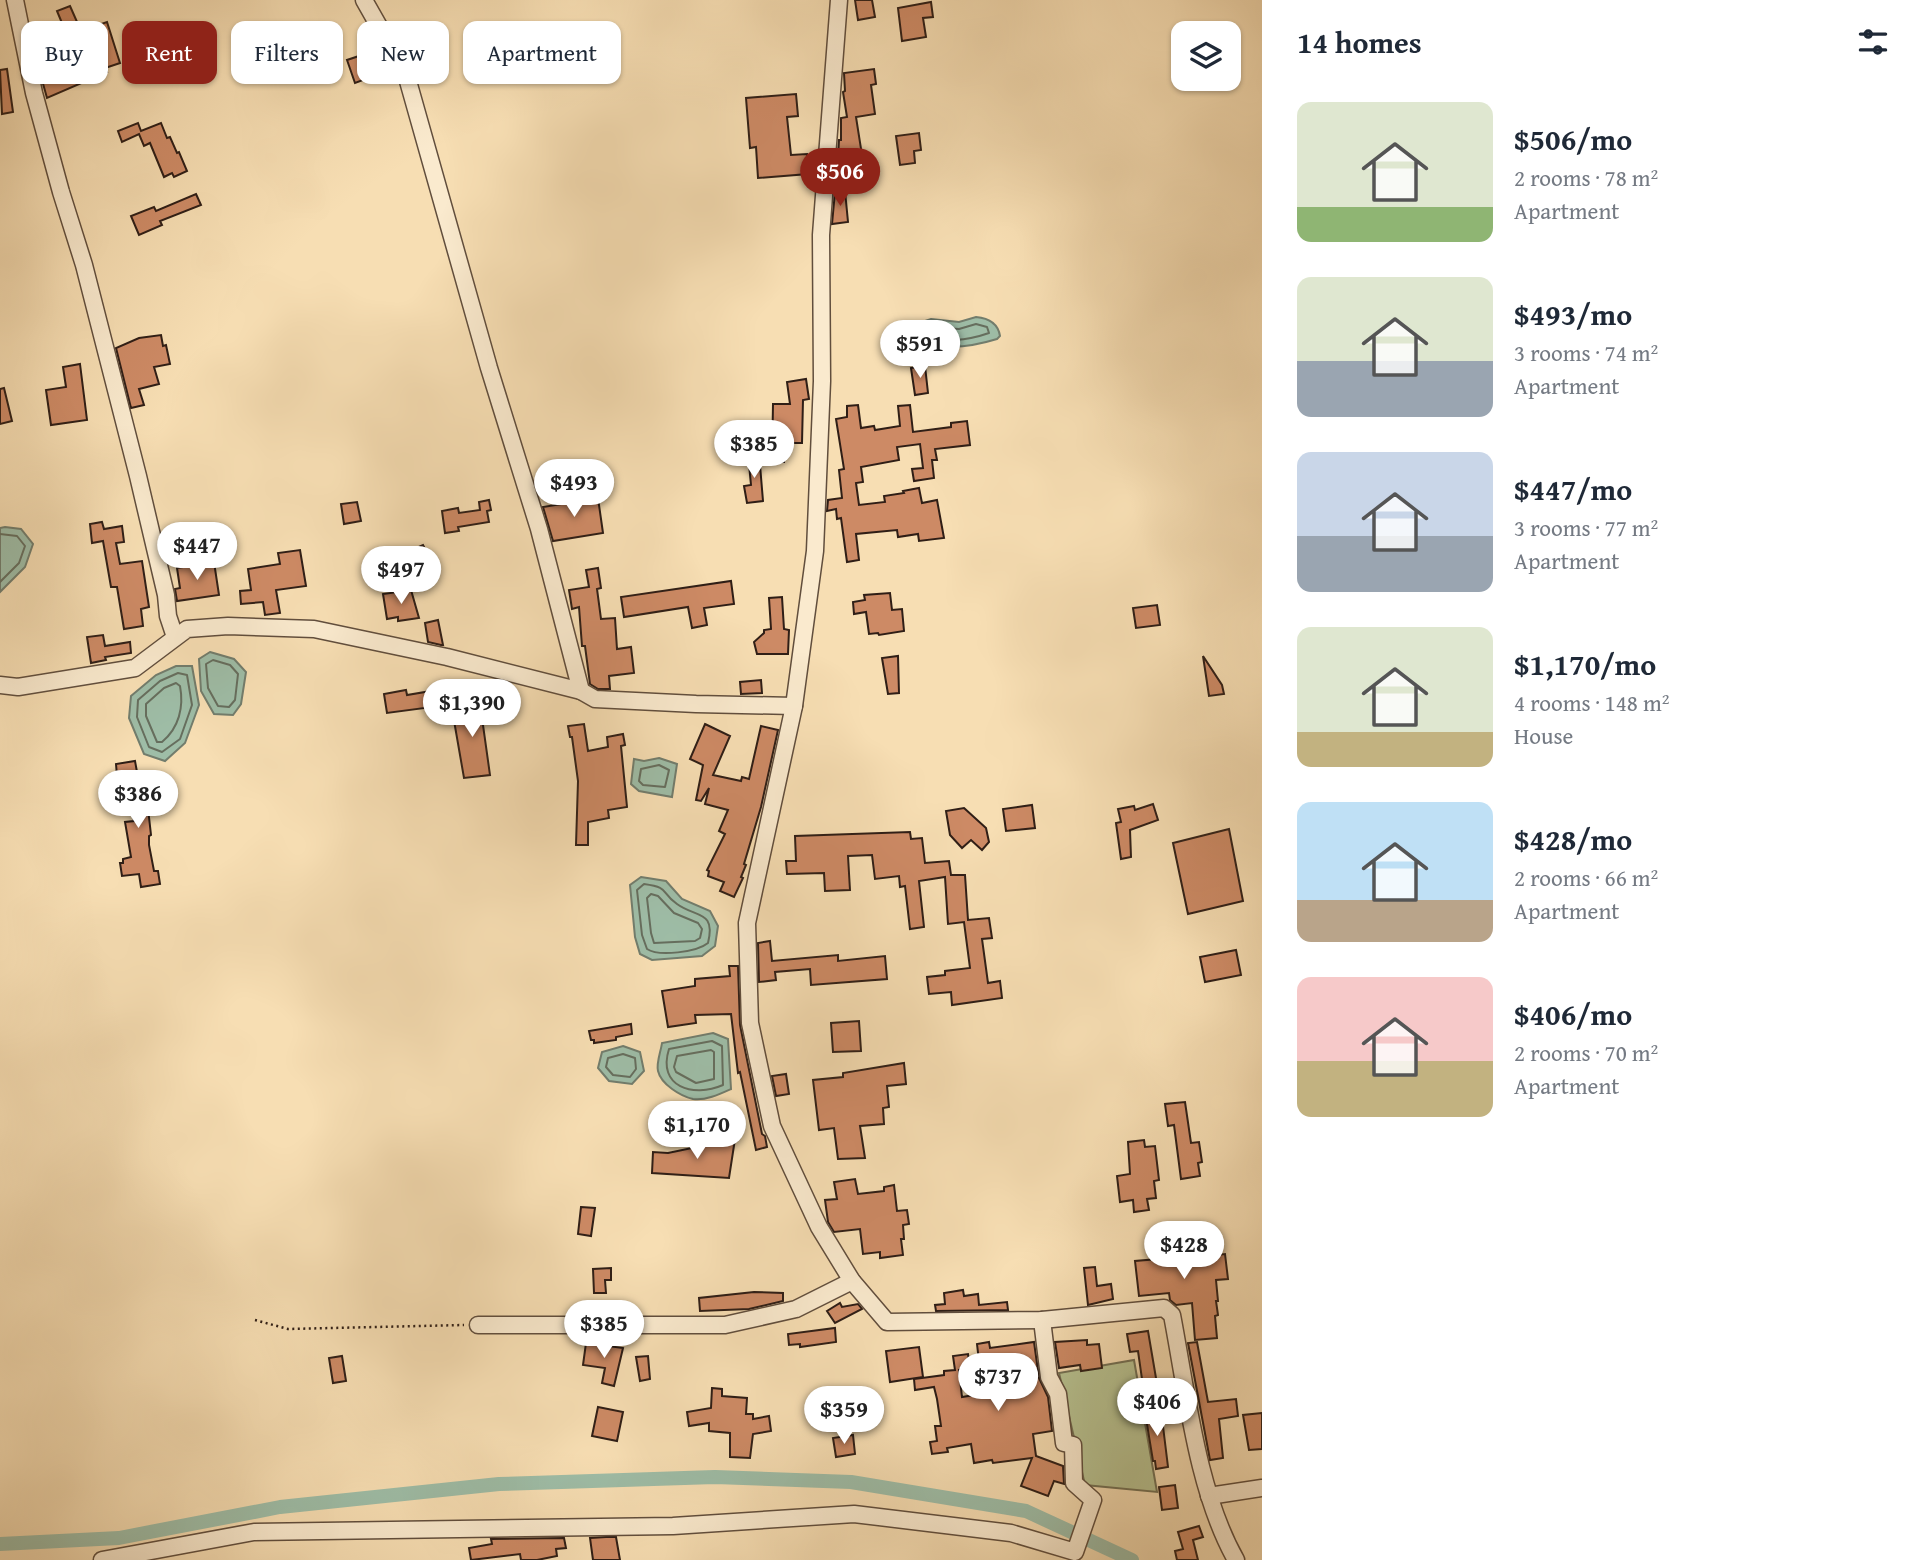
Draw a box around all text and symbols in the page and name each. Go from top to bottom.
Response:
text: 14 homes [1297,20,1422,64]
chip: Buy [21,21,108,84]
chip: Rent [122,21,217,84]
chip: Filters [231,21,343,84]
chip: New [357,21,449,84]
chip: Apartment [463,21,621,84]
map controls [1171,21,1241,91]
button: layers [1171,21,1241,91]
icon: filters [1854,23,1892,61]
text: $506/mo [1514,117,1632,161]
icon: home [1353,130,1437,214]
pin: $506 [799,148,881,208]
text: $506 [816,154,864,187]
text: 2 rooms · 78 m² [1514,161,1658,194]
text: Apartment [1514,194,1619,227]
text: $493/mo [1514,292,1632,336]
icon: home [1353,305,1437,389]
pin: $591 [879,320,961,380]
text: $591 [896,326,944,359]
text: 3 rooms · 74 m² [1514,336,1658,369]
text: Apartment [1514,369,1619,402]
pin: $385 [713,420,795,480]
text: $385 [730,426,778,459]
pin: $493 [533,460,615,519]
text: $493 [550,465,598,498]
text: $447/mo [1514,467,1632,511]
icon: home [1353,480,1437,564]
text: 3 rooms · 77 m² [1514,511,1658,544]
pin: $447 [156,522,238,582]
text: $447 [173,528,221,561]
text: Apartment [1514,544,1619,577]
pin: $497 [360,546,442,606]
text: $497 [377,552,425,585]
text: $1,170/mo [1514,642,1656,686]
icon: home [1353,655,1437,739]
pin: $1,390 [415,680,529,739]
text: $1,390 [439,685,505,718]
text: 4 rooms · 148 m² [1514,686,1669,719]
text: House [1514,719,1573,752]
pin: $386 [97,770,179,830]
text: $386 [114,776,162,809]
text: $428/mo [1514,817,1632,861]
icon: home [1353,830,1437,914]
text: 2 rooms · 66 m² [1514,861,1658,894]
text: Apartment [1514,894,1619,927]
text: $406/mo [1514,992,1632,1036]
icon: home [1353,1005,1437,1089]
text: 2 rooms · 70 m² [1514,1036,1658,1069]
text: Apartment [1514,1069,1619,1102]
pin: $1,170 [640,1102,754,1161]
text: $1,170 [664,1107,730,1140]
pin: $428 [1143,1222,1225,1281]
text: $428 [1160,1227,1208,1260]
pin: $385 [563,1300,645,1360]
text: $385 [580,1306,628,1339]
pin: $737 [957,1354,1039,1413]
text: $737 [974,1359,1022,1392]
pin: $406 [1116,1378,1198,1438]
text: $406 [1133,1384,1181,1417]
pin: $359 [803,1386,885,1446]
text: $359 [820,1392,868,1425]

